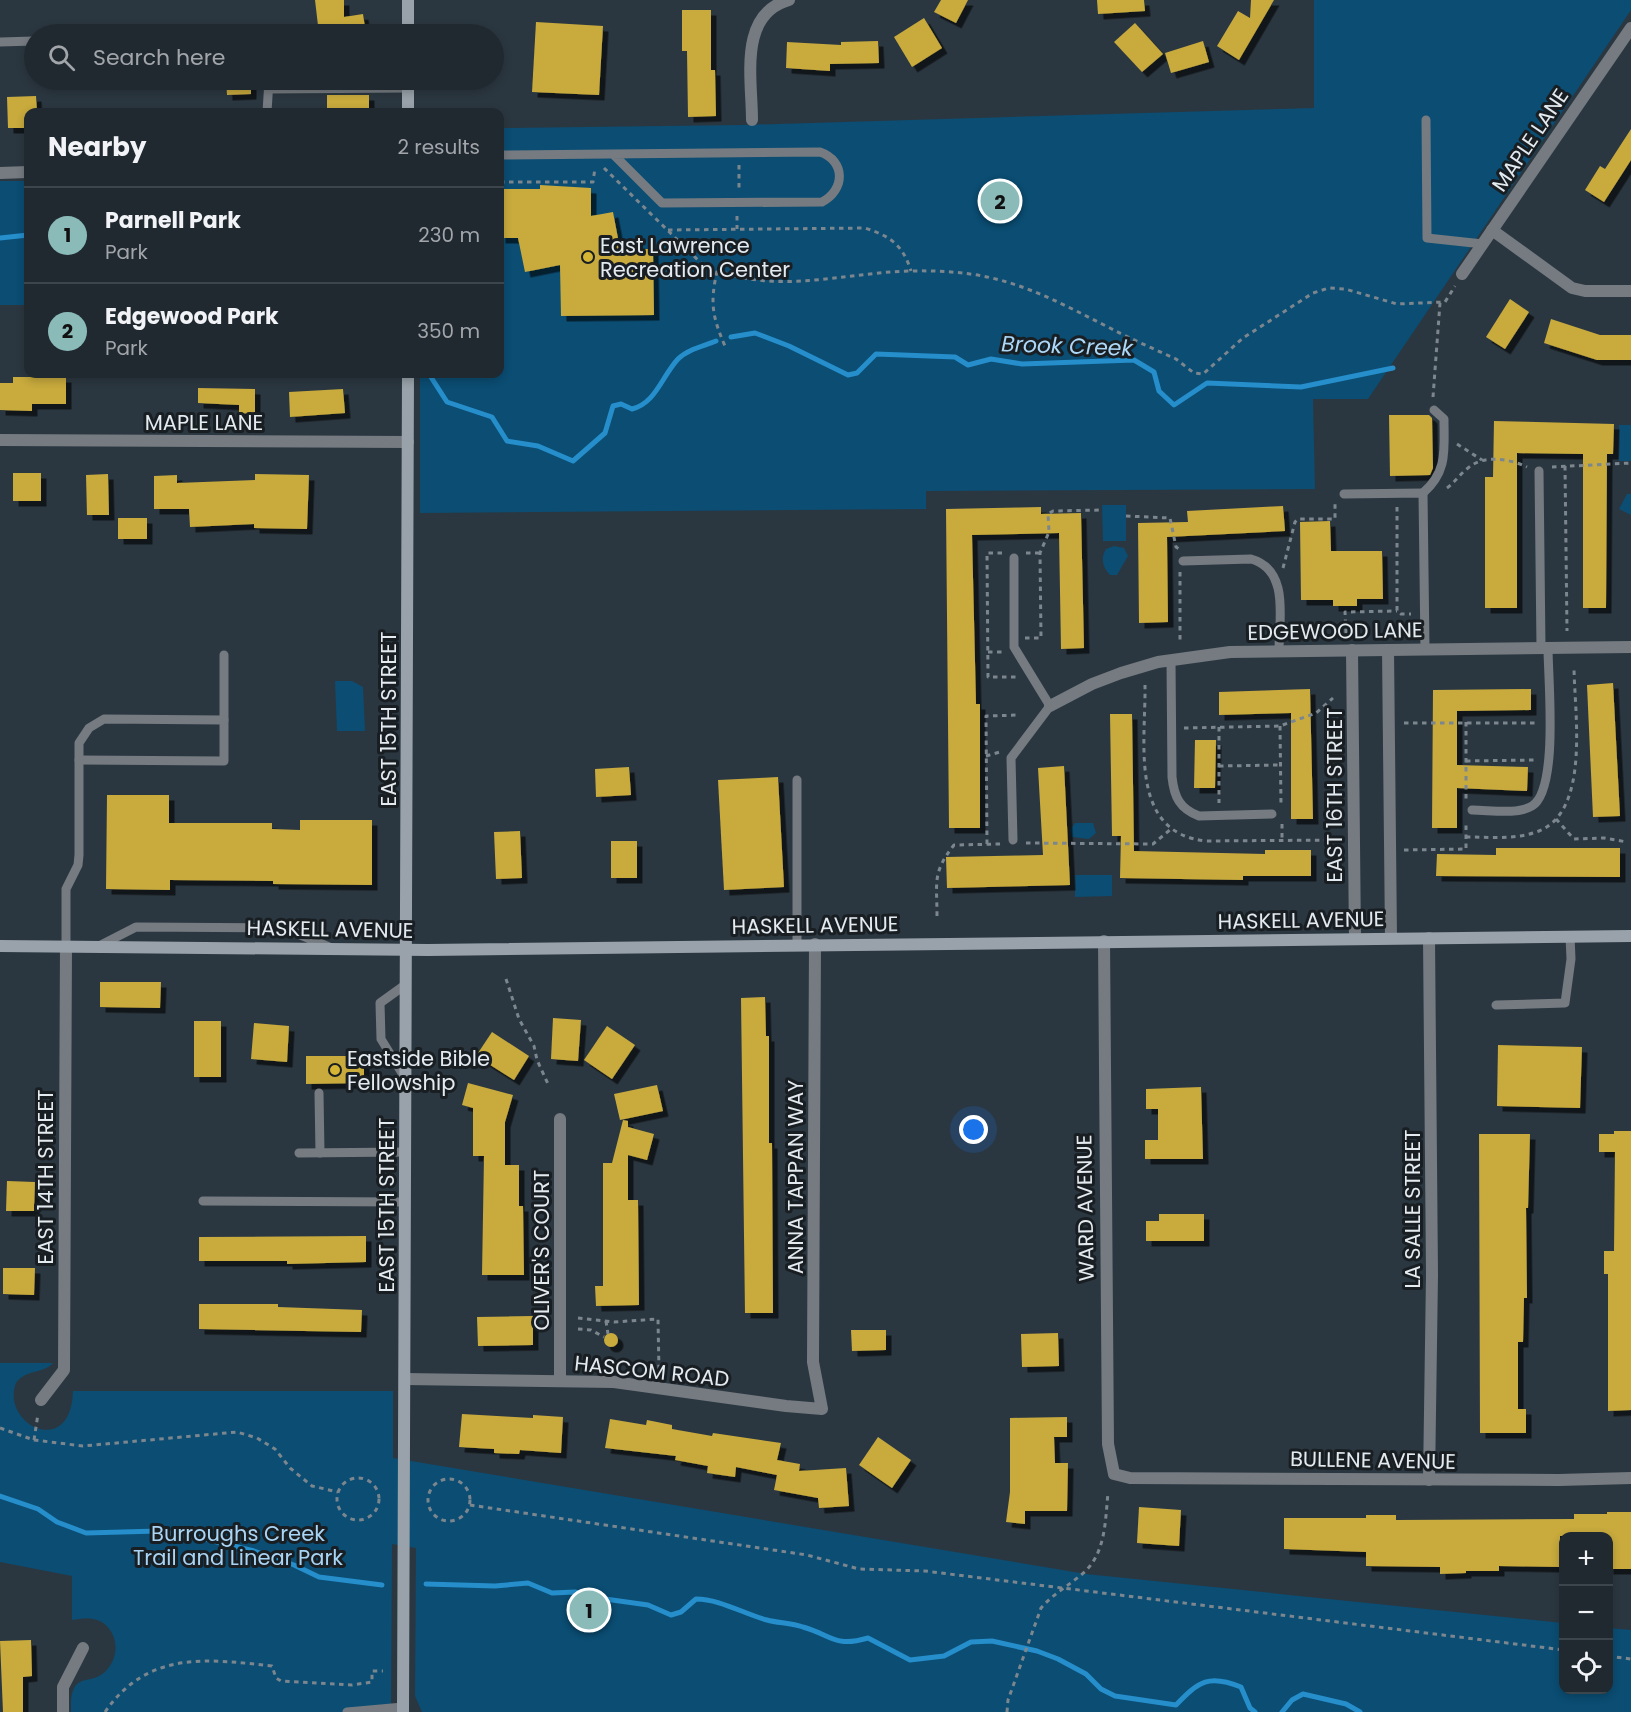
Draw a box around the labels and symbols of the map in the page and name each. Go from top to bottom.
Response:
street label: MAPLE LANE [1485,83,1575,197]
pin: 2 [980,178,1020,224]
place label: East Lawrence Recreation Center [600,231,790,284]
marker: East Lawrence Recreation Center [581,250,595,264]
water label: Brook Creek [1001,328,1135,364]
street label: MAPLE LANE [145,408,263,437]
street label: EDGEWOOD LANE [1247,615,1423,647]
street label: EAST 15TH STREET [374,632,403,807]
street label: EAST 16TH STREET [1320,707,1349,883]
street label: HASKELL AVENUE [1217,904,1385,936]
street label: HASKELL AVENUE [731,909,899,941]
street label: HASKELL AVENUE [246,913,414,945]
place label: Eastside Bible Fellowship [347,1044,490,1097]
marker: Eastside Bible Fellowship [328,1063,342,1077]
street label: ANNA TAPPAN WAY [781,1080,810,1274]
street label: EAST 14TH STREET [31,1089,60,1265]
your location [959,1115,988,1144]
street label: EAST 15TH STREET [372,1118,401,1293]
street label: LA SALLE STREET [1398,1129,1427,1289]
street label: WARD AVENUE [1069,1134,1101,1282]
street label: OLIVER'S COURT [527,1170,556,1330]
street label: HASCOM ROAD [573,1348,731,1394]
street label: BULLENE AVENUE [1290,1444,1456,1476]
park label: Burroughs Creek Trail and Linear Park [133,1519,343,1572]
pin: 1 [570,1588,608,1632]

